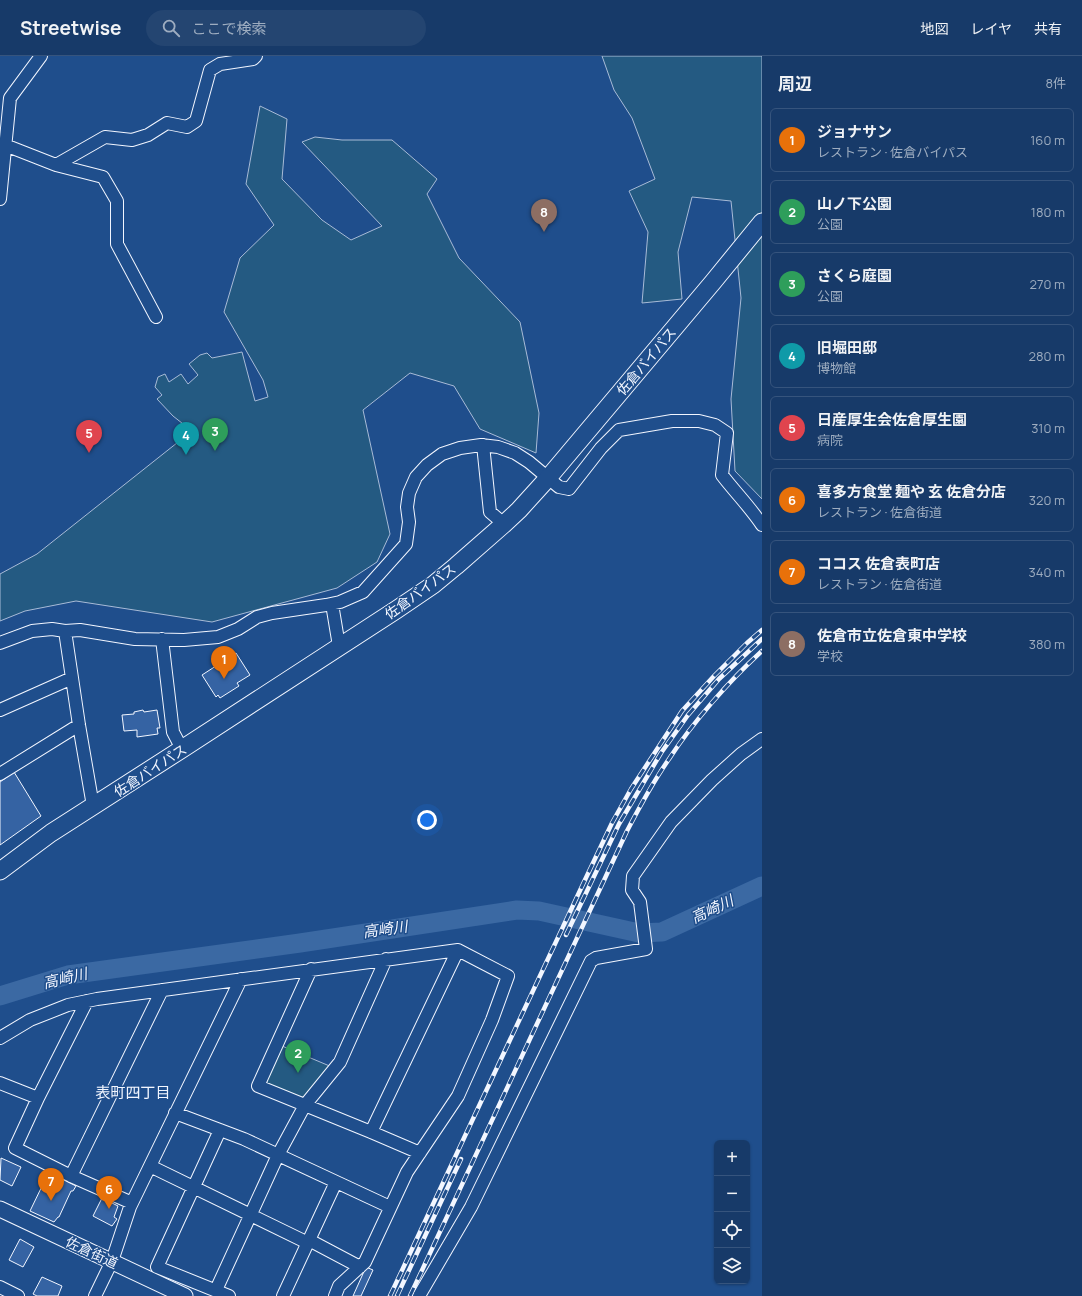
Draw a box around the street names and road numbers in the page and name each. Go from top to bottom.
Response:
street label: 佐倉バイパス [612,323,680,399]
street label: 佐倉バイパス [381,559,459,623]
street label: 佐倉バイパス [110,739,190,801]
street label: 佐倉街道 [63,1232,121,1272]

